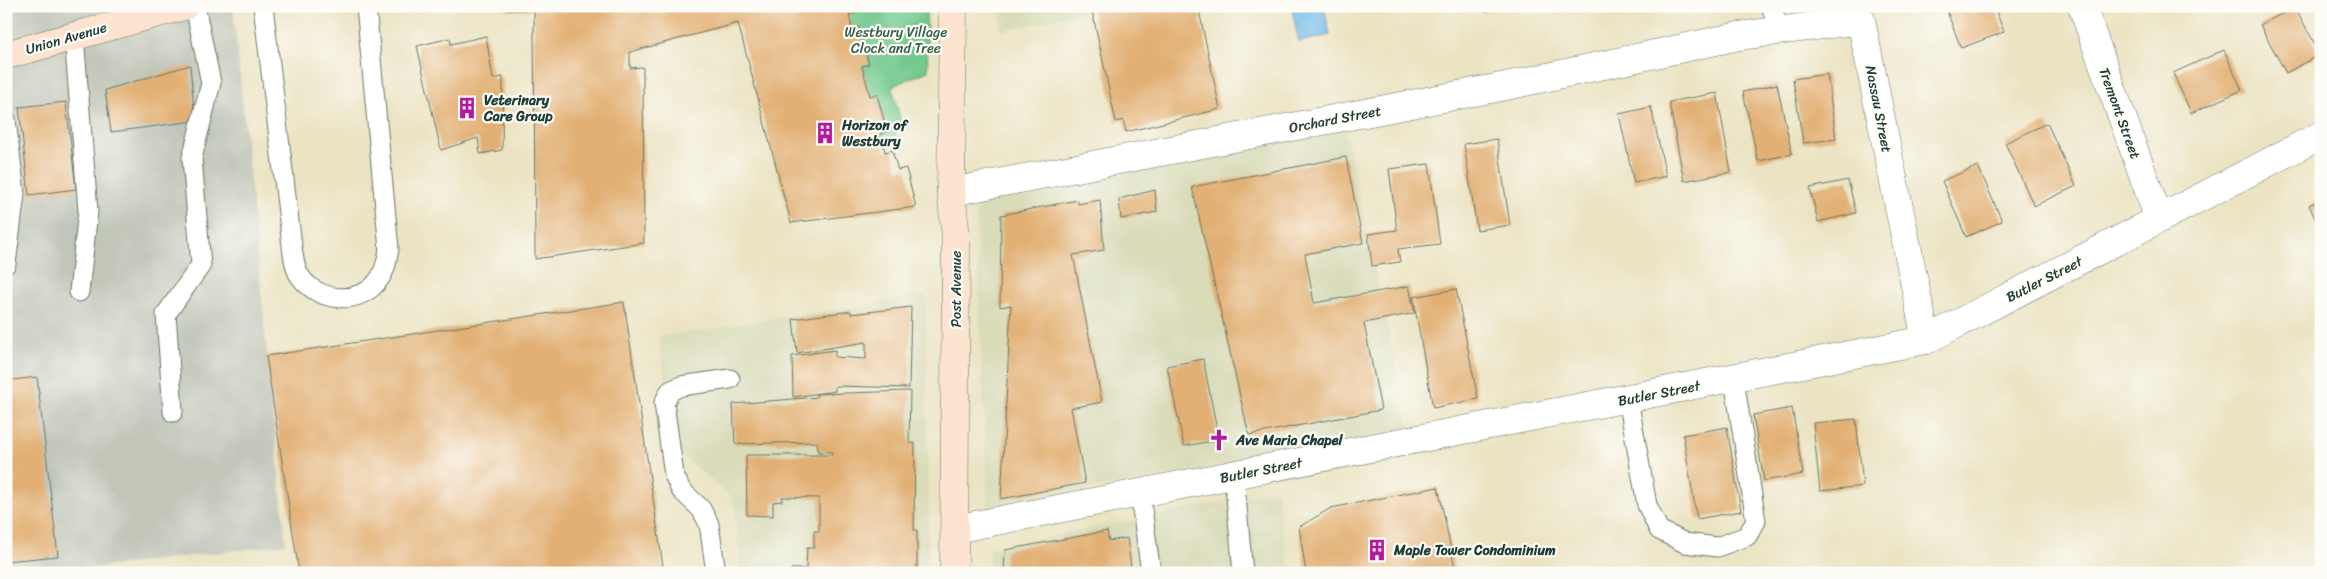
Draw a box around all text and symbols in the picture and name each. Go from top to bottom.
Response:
street label: Union Avenue [23,15,110,62]
park label: Westbury Village Clock and Tree [845,20,947,61]
street label: Nassau Street [1858,63,1899,155]
street label: Tremont Street [2091,64,2148,162]
place label: Veterinary Care Group [483,88,553,129]
building icon: Veterinary Care Group [454,95,480,121]
street label: Orchard Street [1287,98,1383,141]
place label: Horizon of Westbury [841,113,910,154]
building icon: Horizon of Westbury [812,120,838,146]
street label: Butler Street [2001,249,2088,309]
street label: Post Avenue [944,251,969,327]
street label: Butler Street [1616,373,1704,414]
church icon: Ave Maria Chapel [1206,427,1232,453]
place label: Ave Maria Chapel [1235,428,1343,453]
street label: Butler Street [1218,450,1306,491]
building icon: Maple Tower Condominium [1364,537,1390,563]
place label: Maple Tower Condominium [1393,538,1556,563]

